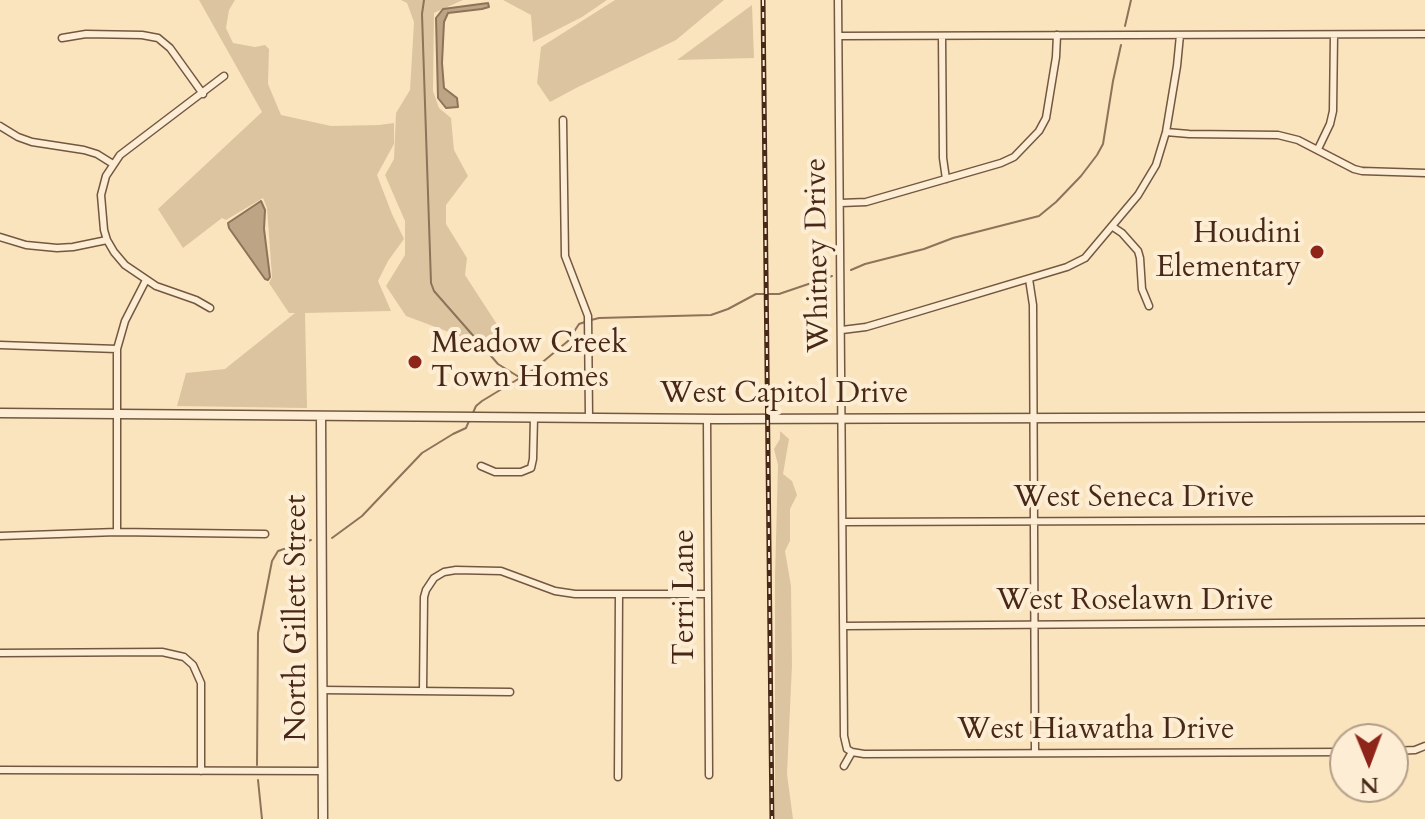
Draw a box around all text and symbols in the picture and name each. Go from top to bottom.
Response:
street label: Whitney Drive [799,157,839,353]
place label: Houdini Elementary [1156,217,1301,288]
marker: Houdini Elementary [1308,243,1326,261]
place label: Meadow Creek Town Homes [431,327,627,398]
marker: Meadow Creek Town Homes [406,353,424,371]
street label: West Capitol Drive [660,377,908,413]
street label: West Seneca Drive [1014,481,1254,517]
street label: North Gillett Street [280,494,316,742]
street label: Terri Lane [668,529,704,665]
street label: West Roselawn Drive [996,584,1274,620]
street label: West Hiawatha Drive [957,713,1235,749]
north arrow [1329,723,1409,803]
text: N [1360,770,1379,800]

